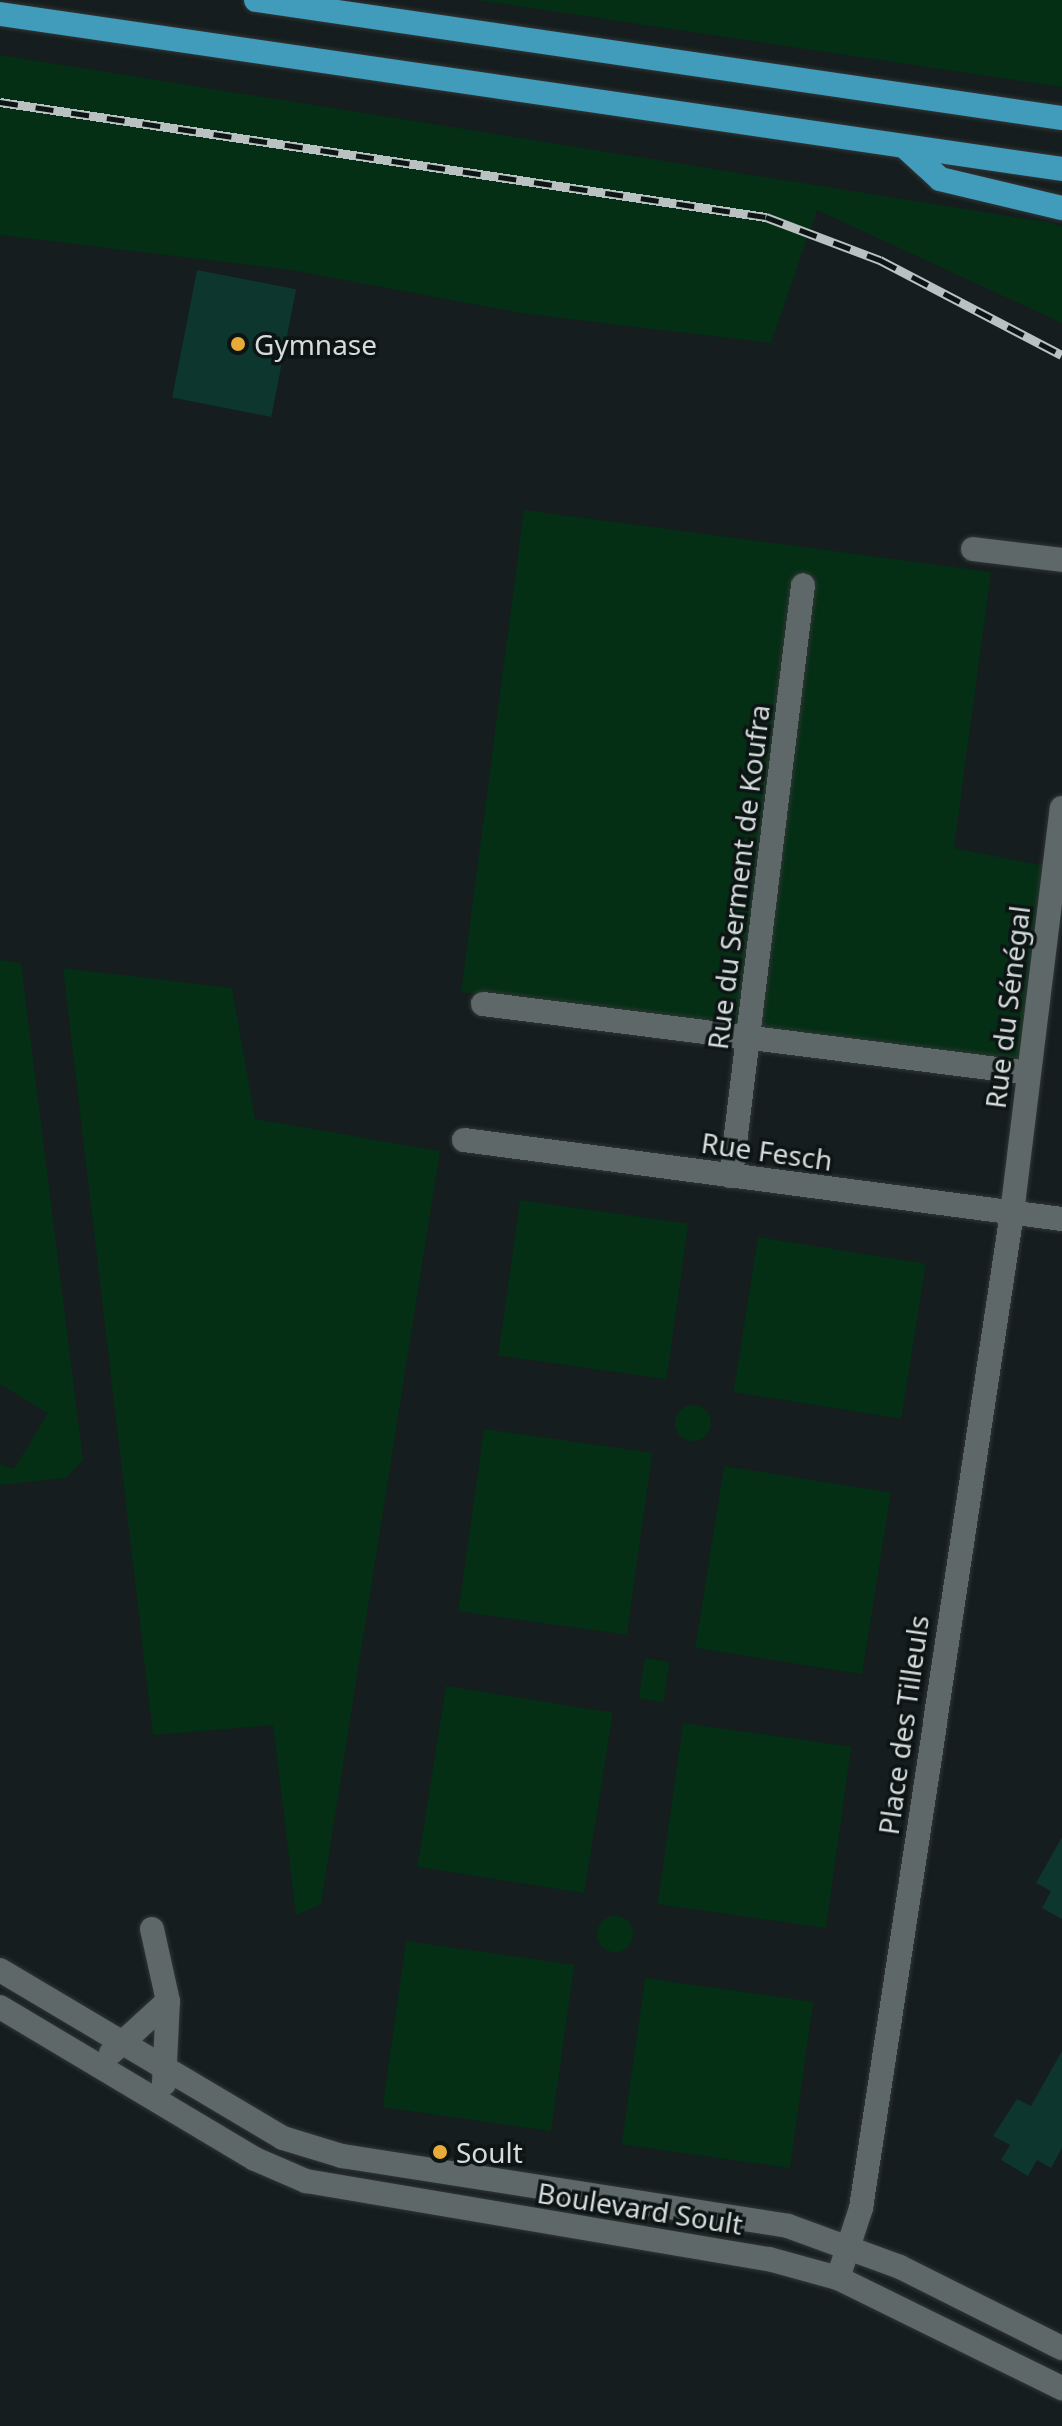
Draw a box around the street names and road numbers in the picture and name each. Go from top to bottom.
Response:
street label: Rue du Serment de Koufra [700,703,776,1051]
street label: Rue du Sénégal [978,904,1036,1110]
street label: Rue Fesch [699,1125,835,1177]
street label: Place des Tilleuls [871,1613,935,1837]
street label: Boulevard Soult [535,2175,745,2241]

